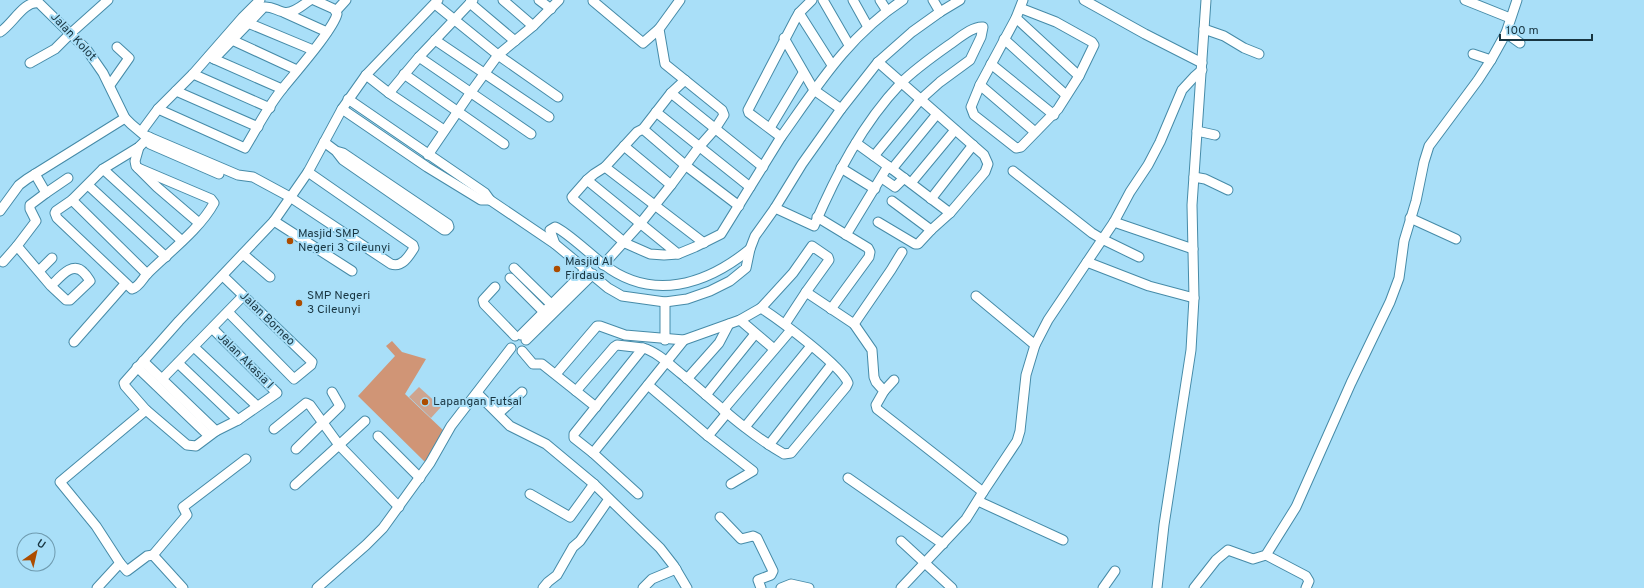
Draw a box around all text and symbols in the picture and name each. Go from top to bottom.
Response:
street label: Jalan Kolot [46,9,100,65]
scale bar [1500,16,1592,42]
text: 100 m [1506,23,1539,39]
place label: Masjid SMP Negeri 3 Cileunyi [298,226,390,256]
marker: Masjid SMP Negeri 3 Cileunyi [285,236,295,246]
place label: Masjid Al Firdaus [565,254,613,284]
marker: Masjid Al Firdaus [552,264,562,274]
street label: Jalan Borneo [236,288,299,350]
place label: SMP Negeri 3 Cileunyi [307,288,370,318]
marker: SMP Negeri 3 Cileunyi [294,298,304,308]
street label: Jalan Akasia I [213,329,277,393]
place label: Lapangan Futsal [433,394,522,410]
marker: Lapangan Futsal [420,397,430,407]
north arrow [16,532,56,572]
text: U [34,537,48,553]

